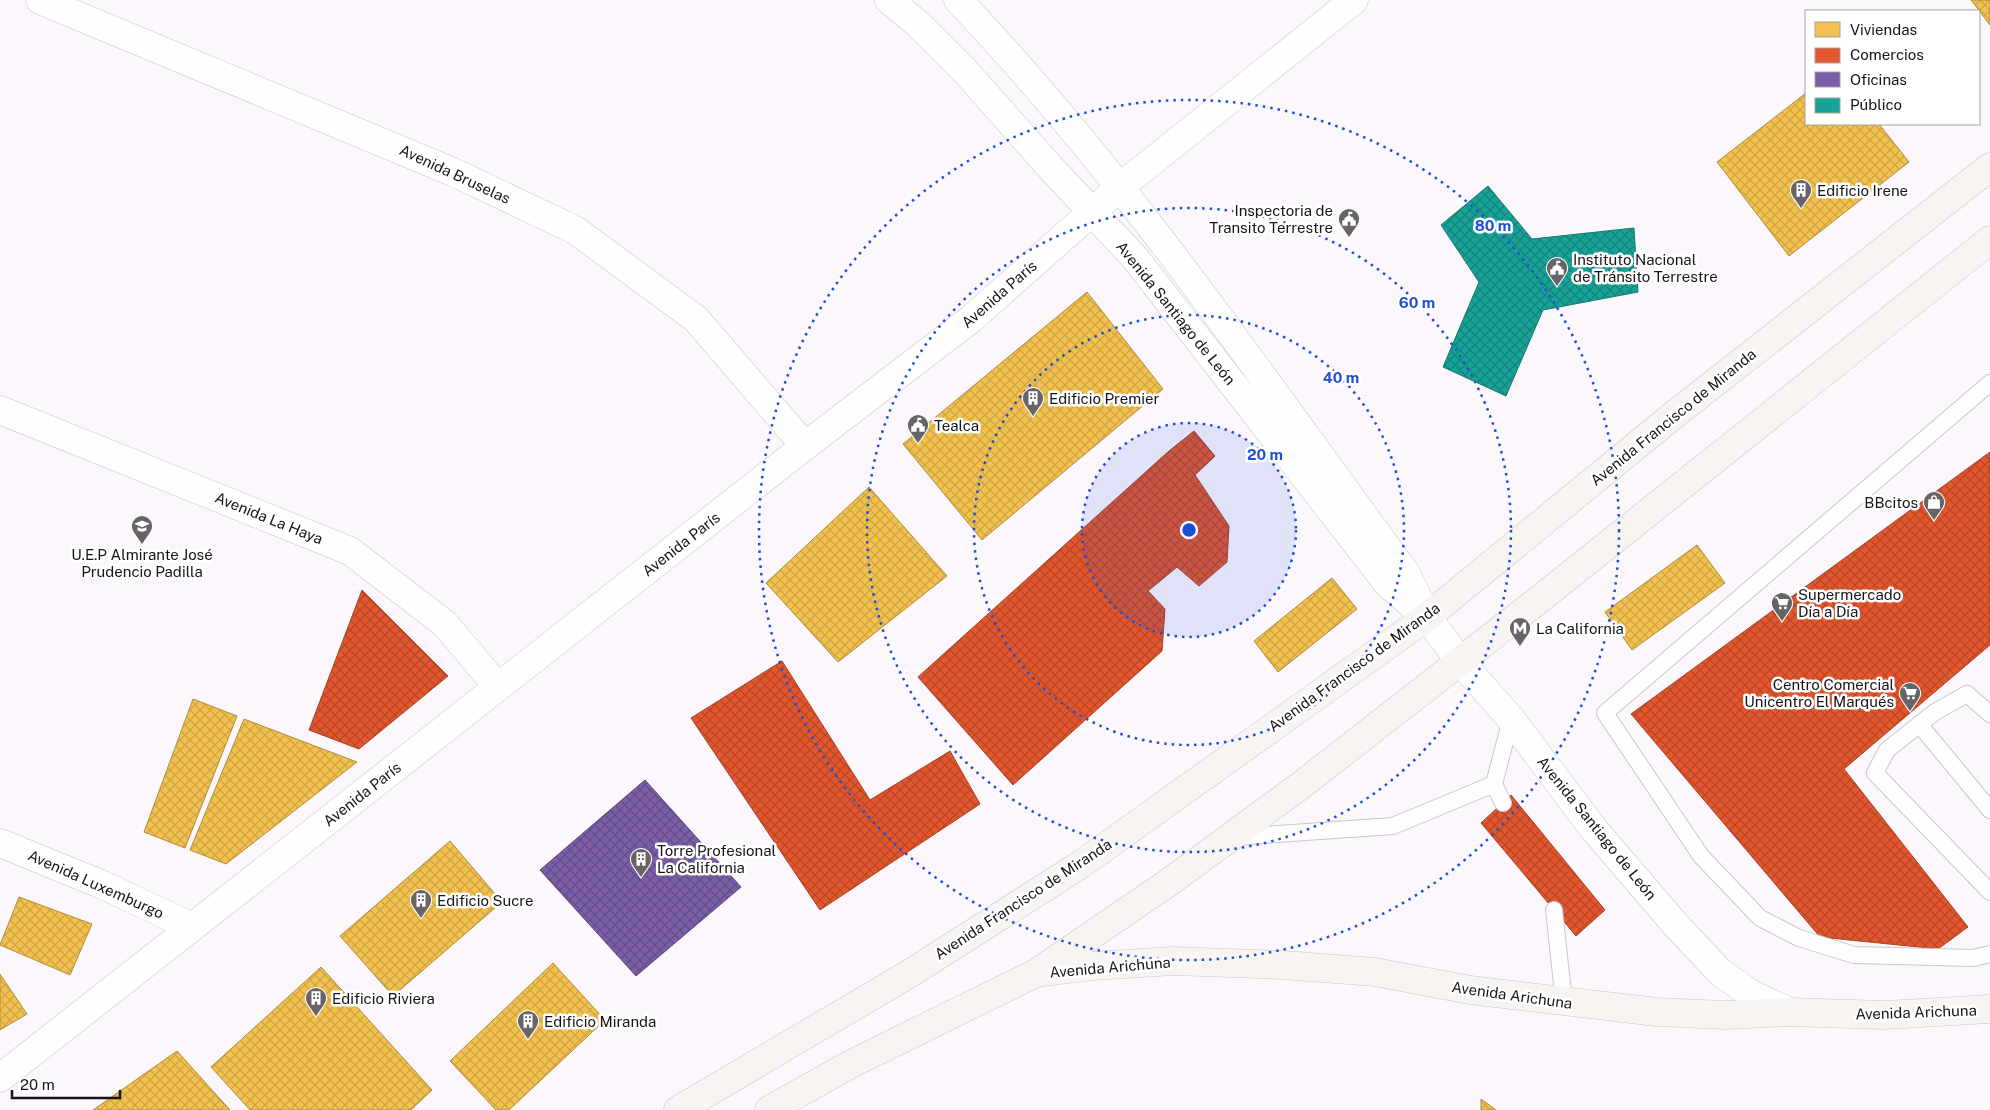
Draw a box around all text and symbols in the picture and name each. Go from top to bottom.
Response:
legend [1805,10,1980,125]
text: Viviendas [1850,21,1917,38]
text: Comercios [1850,46,1924,63]
text: Oficinas [1850,71,1907,88]
text: Público [1850,96,1902,113]
street label: Avenida Bruselas [397,141,513,207]
building icon: Edificio Irene [1789,178,1813,209]
place label: Edificio Irene [1817,182,1908,199]
place label: Inspectoria de Transito Terrestre [1209,202,1333,236]
public building icon: Inspectoria de Transito Terrestre [1337,207,1361,238]
text: 80 m [1475,217,1511,234]
street label: Avenida Santiago de León [1113,238,1239,388]
place label: Instituto Nacional de Tránsito Terrestre [1573,251,1718,285]
public building icon: Instituto Nacional de Tránsito Terrestre [1545,256,1569,287]
street label: Avenida París [958,257,1040,331]
text: 60 m [1399,294,1435,311]
street label: Avenida Francisco de Miranda [1587,345,1759,489]
text: 40 m [1323,369,1359,386]
building icon: Edificio Premier [1021,386,1045,417]
place label: Edificio Premier [1049,390,1159,407]
public building icon: Tealca [906,413,930,444]
place label: Tealca [934,417,979,434]
text: 20 m [1247,446,1283,463]
street label: Avenida La Haya [213,489,325,547]
shop icon: BBcitos [1922,490,1946,521]
place label: BBcitos [1864,494,1918,511]
street label: Avenida París [639,508,723,580]
school or university icon: U.E.P Almirante José Prudencio Padilla [130,514,154,545]
centre of rings [1180,521,1198,539]
place label: U.E.P Almirante José Prudencio Padilla [71,546,213,580]
place label: Supermercado Día a Día [1798,586,1901,620]
supermarket icon: Supermercado Día a Día [1770,591,1794,622]
street label: Avenida Francisco de Miranda [1265,599,1443,735]
metro station icon: La California [1508,616,1532,647]
place label: La California [1536,620,1624,637]
place label: Centro Comercial Unicentro El Marqués [1744,676,1894,710]
supermarket icon: Centro Comercial Unicentro El Marqués [1898,681,1922,712]
street label: Avenida Santiago de León [1534,753,1660,903]
street label: Avenida París [320,758,404,830]
street label: Avenida Francisco de Miranda [931,835,1115,963]
place label: Torre Profesional La California [657,842,776,876]
street label: Avenida Luxemburgo [25,846,167,922]
building icon: Torre Profesional La California [629,847,653,878]
building icon: Edificio Sucre [409,888,433,919]
place label: Edificio Sucre [437,892,533,909]
street label: Avenida Arichuna [1049,953,1171,981]
street label: Avenida Arichuna [1451,978,1573,1012]
building icon: Edificio Riviera [304,986,328,1017]
place label: Edificio Riviera [332,990,435,1007]
street label: Avenida Arichuna [1855,1001,1977,1023]
building icon: Edificio Miranda [516,1009,540,1040]
place label: Edificio Miranda [544,1013,656,1030]
scale bar [12,1068,120,1100]
text: 20 m [20,1076,55,1093]

